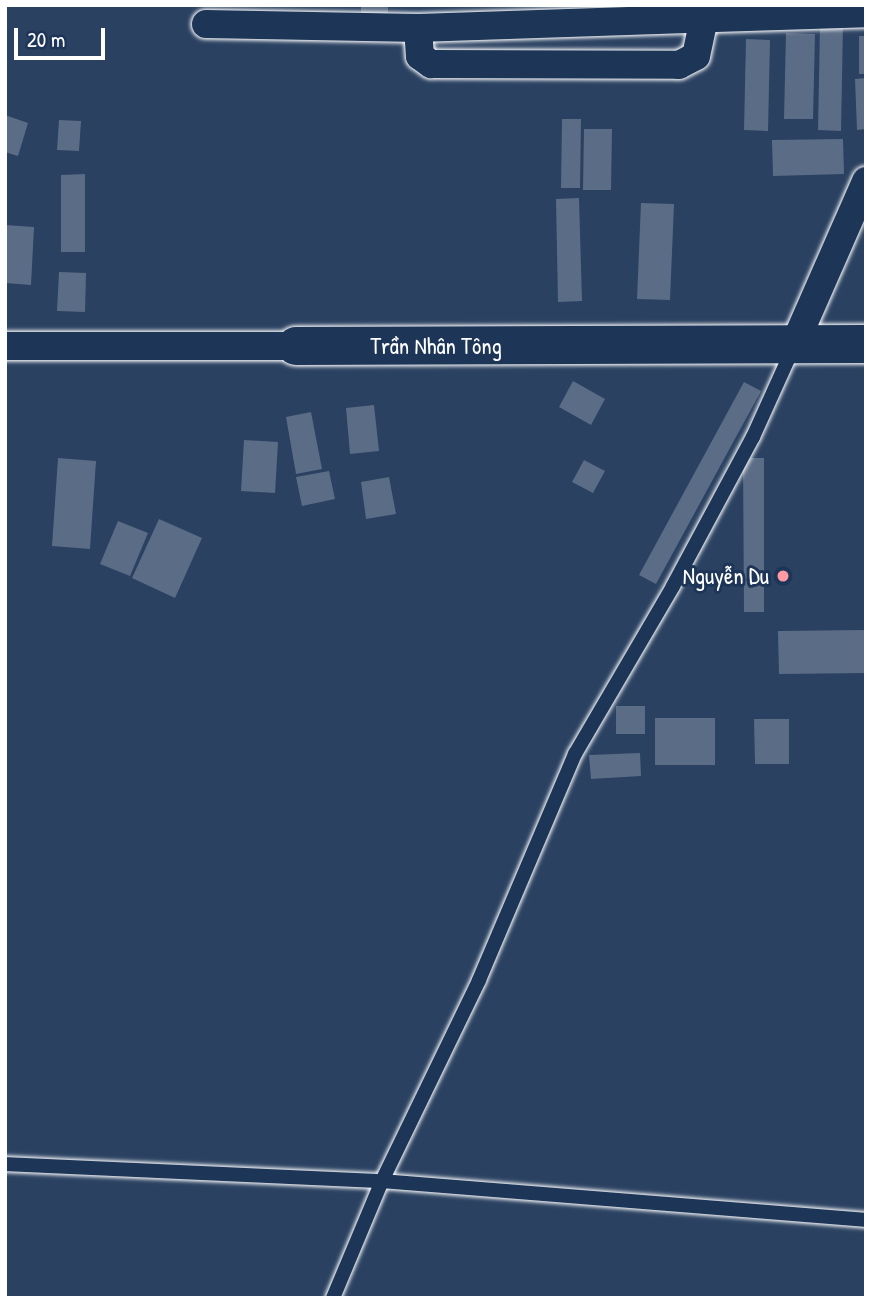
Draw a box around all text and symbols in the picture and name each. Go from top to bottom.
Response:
scale bar [18,14,108,58]
text: 20 m [27,25,65,54]
street label: Trần Nhân Tông [370,332,502,360]
place label: Nguyễn Du [683,562,769,590]
marker: Nguyễn Du [775,568,791,584]

